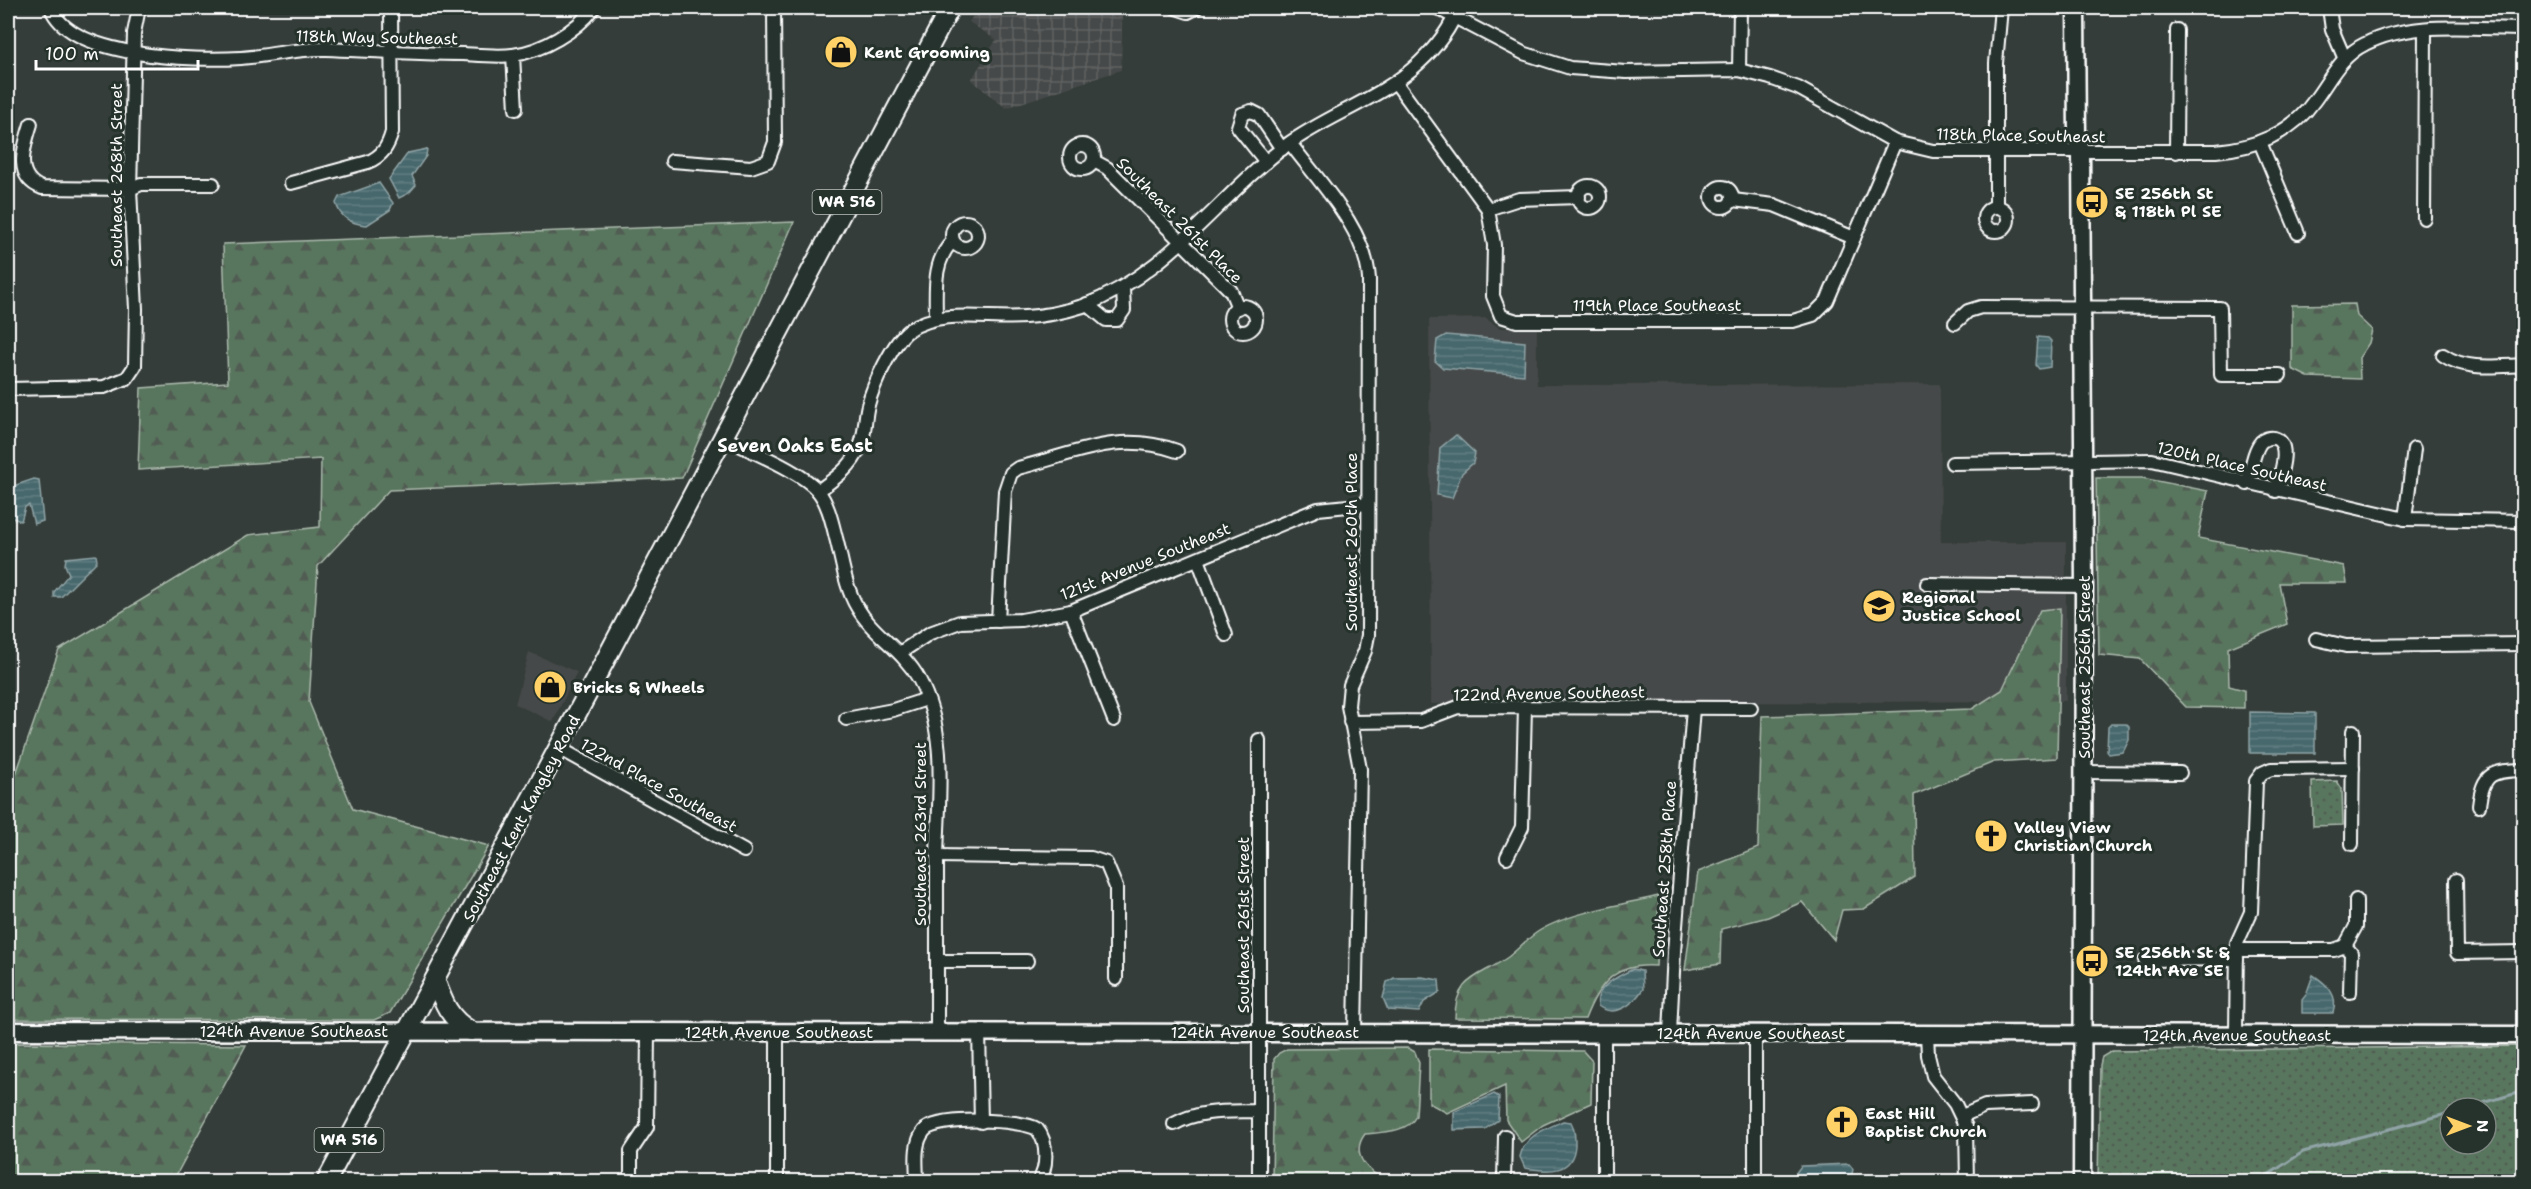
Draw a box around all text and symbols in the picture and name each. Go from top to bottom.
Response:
street label: 118th Way Southeast [296,26,458,49]
scale bar [36,33,198,71]
shop icon: Kent Grooming [823,34,859,70]
text: 100 m [45,42,99,66]
place label: Kent Grooming [864,42,990,63]
street label: Southeast 268th Street [106,83,127,267]
street label: 118th Place Southeast [1936,124,2106,147]
street label: Southeast 261st Place [1112,153,1247,288]
place label: SE 256th St & 118th Pl SE [2115,183,2222,222]
bus stop icon: SE 256th St & 118th Pl SE [2074,184,2110,220]
road number: WA 516 [812,190,882,214]
street label: 119th Place Southeast [1572,295,1742,316]
district label: Seven Oaks East [717,434,873,458]
street label: 120th Place Southeast [2155,437,2329,496]
street label: Southeast 260th Place [1341,453,1362,631]
street label: 121st Avenue Southeast [1057,518,1233,605]
street label: Southeast 256th Street [2074,575,2095,759]
place label: Regional Justice School [1902,587,2021,626]
school or university icon: Regional Justice School [1861,588,1897,624]
shop icon: Bricks & Wheels [532,669,568,705]
place label: Bricks & Wheels [573,677,705,698]
street label: 122nd Avenue Southeast [1453,681,1645,706]
street label: Southeast Kent Kangley Road [458,711,585,925]
street label: 122nd Place Southeast [577,734,741,837]
street label: Southeast 263rd Street [910,742,931,926]
street label: Southeast 258th Place [1648,780,1681,958]
place label: Valley View Christian Church [2014,817,2153,856]
church icon: Valley View Christian Church [1973,818,2009,854]
street label: Southeast 261st Street [1233,837,1254,1013]
place label: SE 256th St & 124th Ave SE [2115,942,2230,981]
bus stop icon: SE 256th St & 124th Ave SE [2074,943,2110,979]
street label: 124th Avenue Southeast [200,1021,388,1042]
street label: 124th Avenue Southeast [685,1022,873,1043]
street label: 124th Avenue Southeast [1171,1022,1359,1043]
street label: 124th Avenue Southeast [1657,1023,1845,1044]
street label: 124th Avenue Southeast [2143,1025,2331,1046]
north arrow [2438,1096,2498,1156]
place label: East Hill Baptist Church [1865,1103,1987,1142]
church icon: East Hill Baptist Church [1824,1104,1860,1140]
text: N [2472,1120,2493,1132]
road number: WA 516 [314,1128,384,1152]

